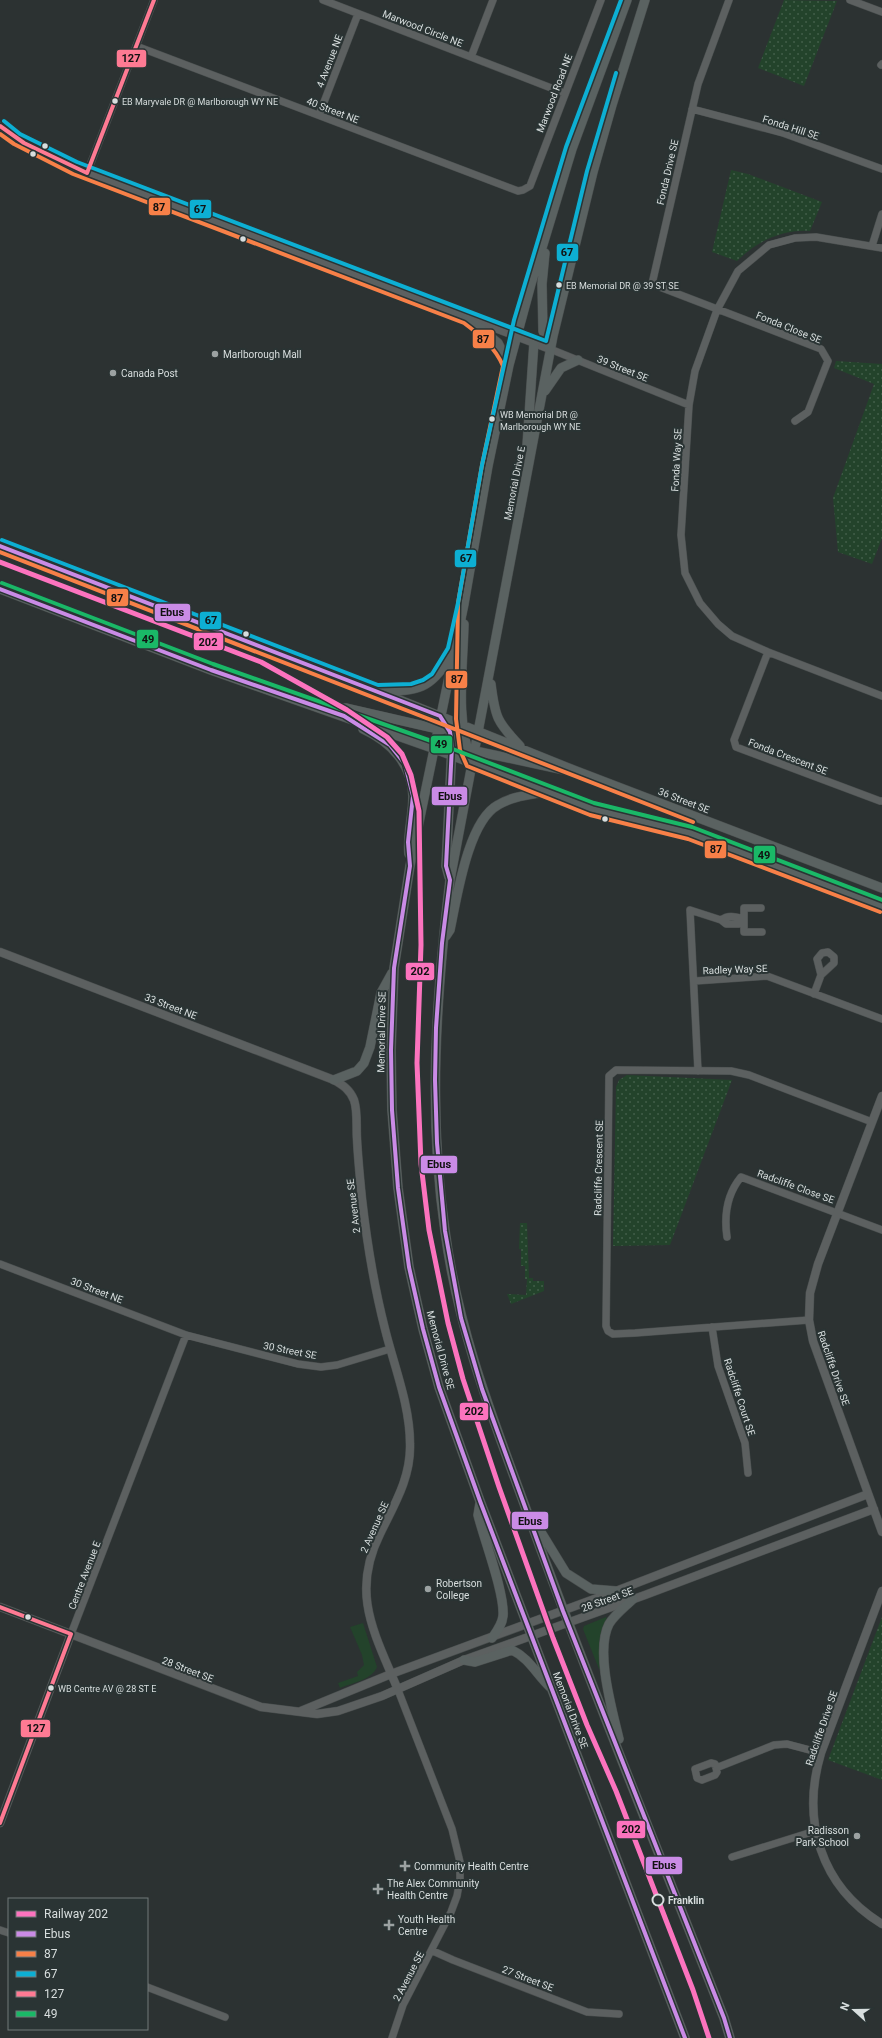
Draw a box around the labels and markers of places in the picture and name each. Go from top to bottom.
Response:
marker: EB Maryvale DR @ Marlborough WY NE [110,96,120,106]
place label: EB Maryvale DR @ Marlborough WY NE [122,97,278,107]
unlabelled marker [40,141,50,151]
unlabelled marker [28,149,38,159]
unlabelled marker [238,234,248,244]
marker: EB Memorial DR @ 39 ST SE [554,280,564,290]
place label: EB Memorial DR @ 39 ST SE [566,281,679,291]
marker: Marlborough Mall [210,349,220,359]
place label: Marlborough Mall [223,349,301,360]
marker: Canada Post [108,368,118,378]
place label: Canada Post [121,368,178,379]
place label: WB Memorial DR @ Marlborough WY NE [500,410,581,432]
marker: WB Memorial DR @ Marlborough WY NE [487,414,497,424]
unlabelled marker [241,629,251,639]
unlabelled marker [600,814,610,824]
place label: Robertson College [436,1578,482,1601]
marker: Robertson College [423,1584,433,1594]
unlabelled marker [23,1612,33,1622]
marker: WB Centre AV @ 28 ST E [46,1683,56,1693]
place label: WB Centre AV @ 28 ST E [58,1684,156,1694]
place label: Radisson Park School [796,1825,849,1848]
marker: Radisson Park School [852,1831,862,1841]
marker: Community Health Centre [399,1860,411,1872]
place label: Community Health Centre [414,1861,528,1872]
place label: The Alex Community Health Centre [387,1878,479,1901]
marker: The Alex Community Health Centre [372,1883,384,1895]
marker: Franklin [651,1893,665,1907]
place label: Franklin [668,1895,704,1906]
place label: Youth Health Centre [398,1914,455,1937]
marker: Youth Health Centre [383,1919,395,1931]

